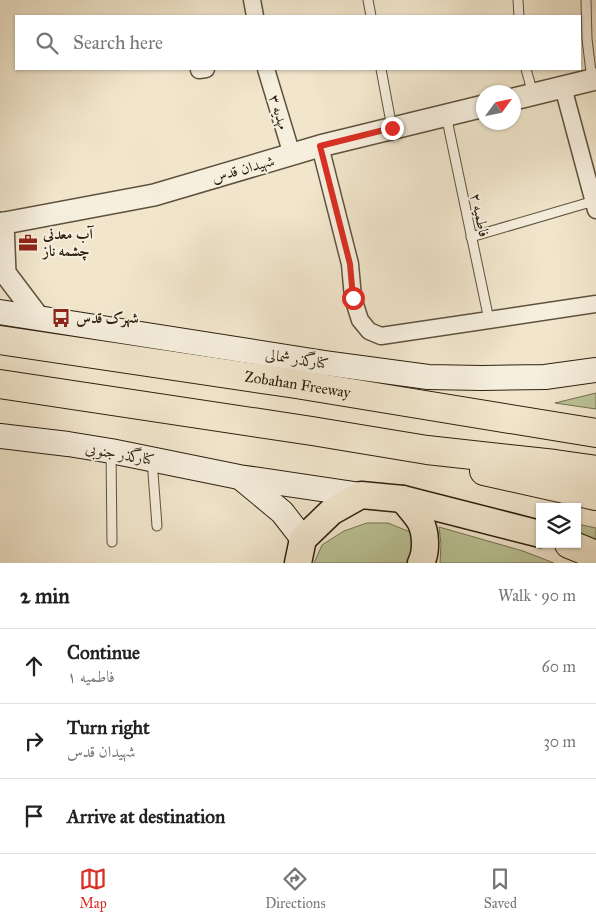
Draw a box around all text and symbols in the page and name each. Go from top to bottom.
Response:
search box [15,15,581,70]
icon: search [33,29,61,57]
text: Search here [73,31,163,54]
north arrow [476,85,521,130]
street label: مهدیه ۳ [264,92,293,132]
route end [381,117,404,140]
street label: شهیدان قدس [210,151,277,187]
street label: فاطمیه ۲ [467,191,493,239]
place label: آب معدنی چشمه ناز [41,225,95,261]
office icon: آب معدنی چشمه ناز [17,232,39,254]
route start [342,287,365,310]
bus stop icon: شهرک قدس [50,307,72,329]
place label: شهرک قدس [76,309,139,328]
street label: کنارگذر شمالی [264,343,330,373]
street label: Zobahan Freeway [243,367,353,402]
street label: کنارگذر جنوبی [84,437,156,471]
map controls [536,503,581,548]
button: layers [536,503,581,548]
text: 2 min [20,583,70,609]
text: Walk · 90 m [498,586,576,605]
text: Continue [67,641,140,664]
icon: ahead [20,652,48,680]
text: 60 m [542,657,576,676]
text: فاطمیه ۱ [67,667,115,686]
text: Turn right [67,716,150,739]
icon: right [20,727,48,755]
text: 30 m [543,732,576,751]
text: شهیدان قدس [67,742,136,761]
icon: arrive [20,802,48,830]
text: Arrive at destination [67,805,225,828]
tab: Map [79,865,107,912]
tab: Directions [265,865,326,912]
tab: Saved [484,865,517,912]

